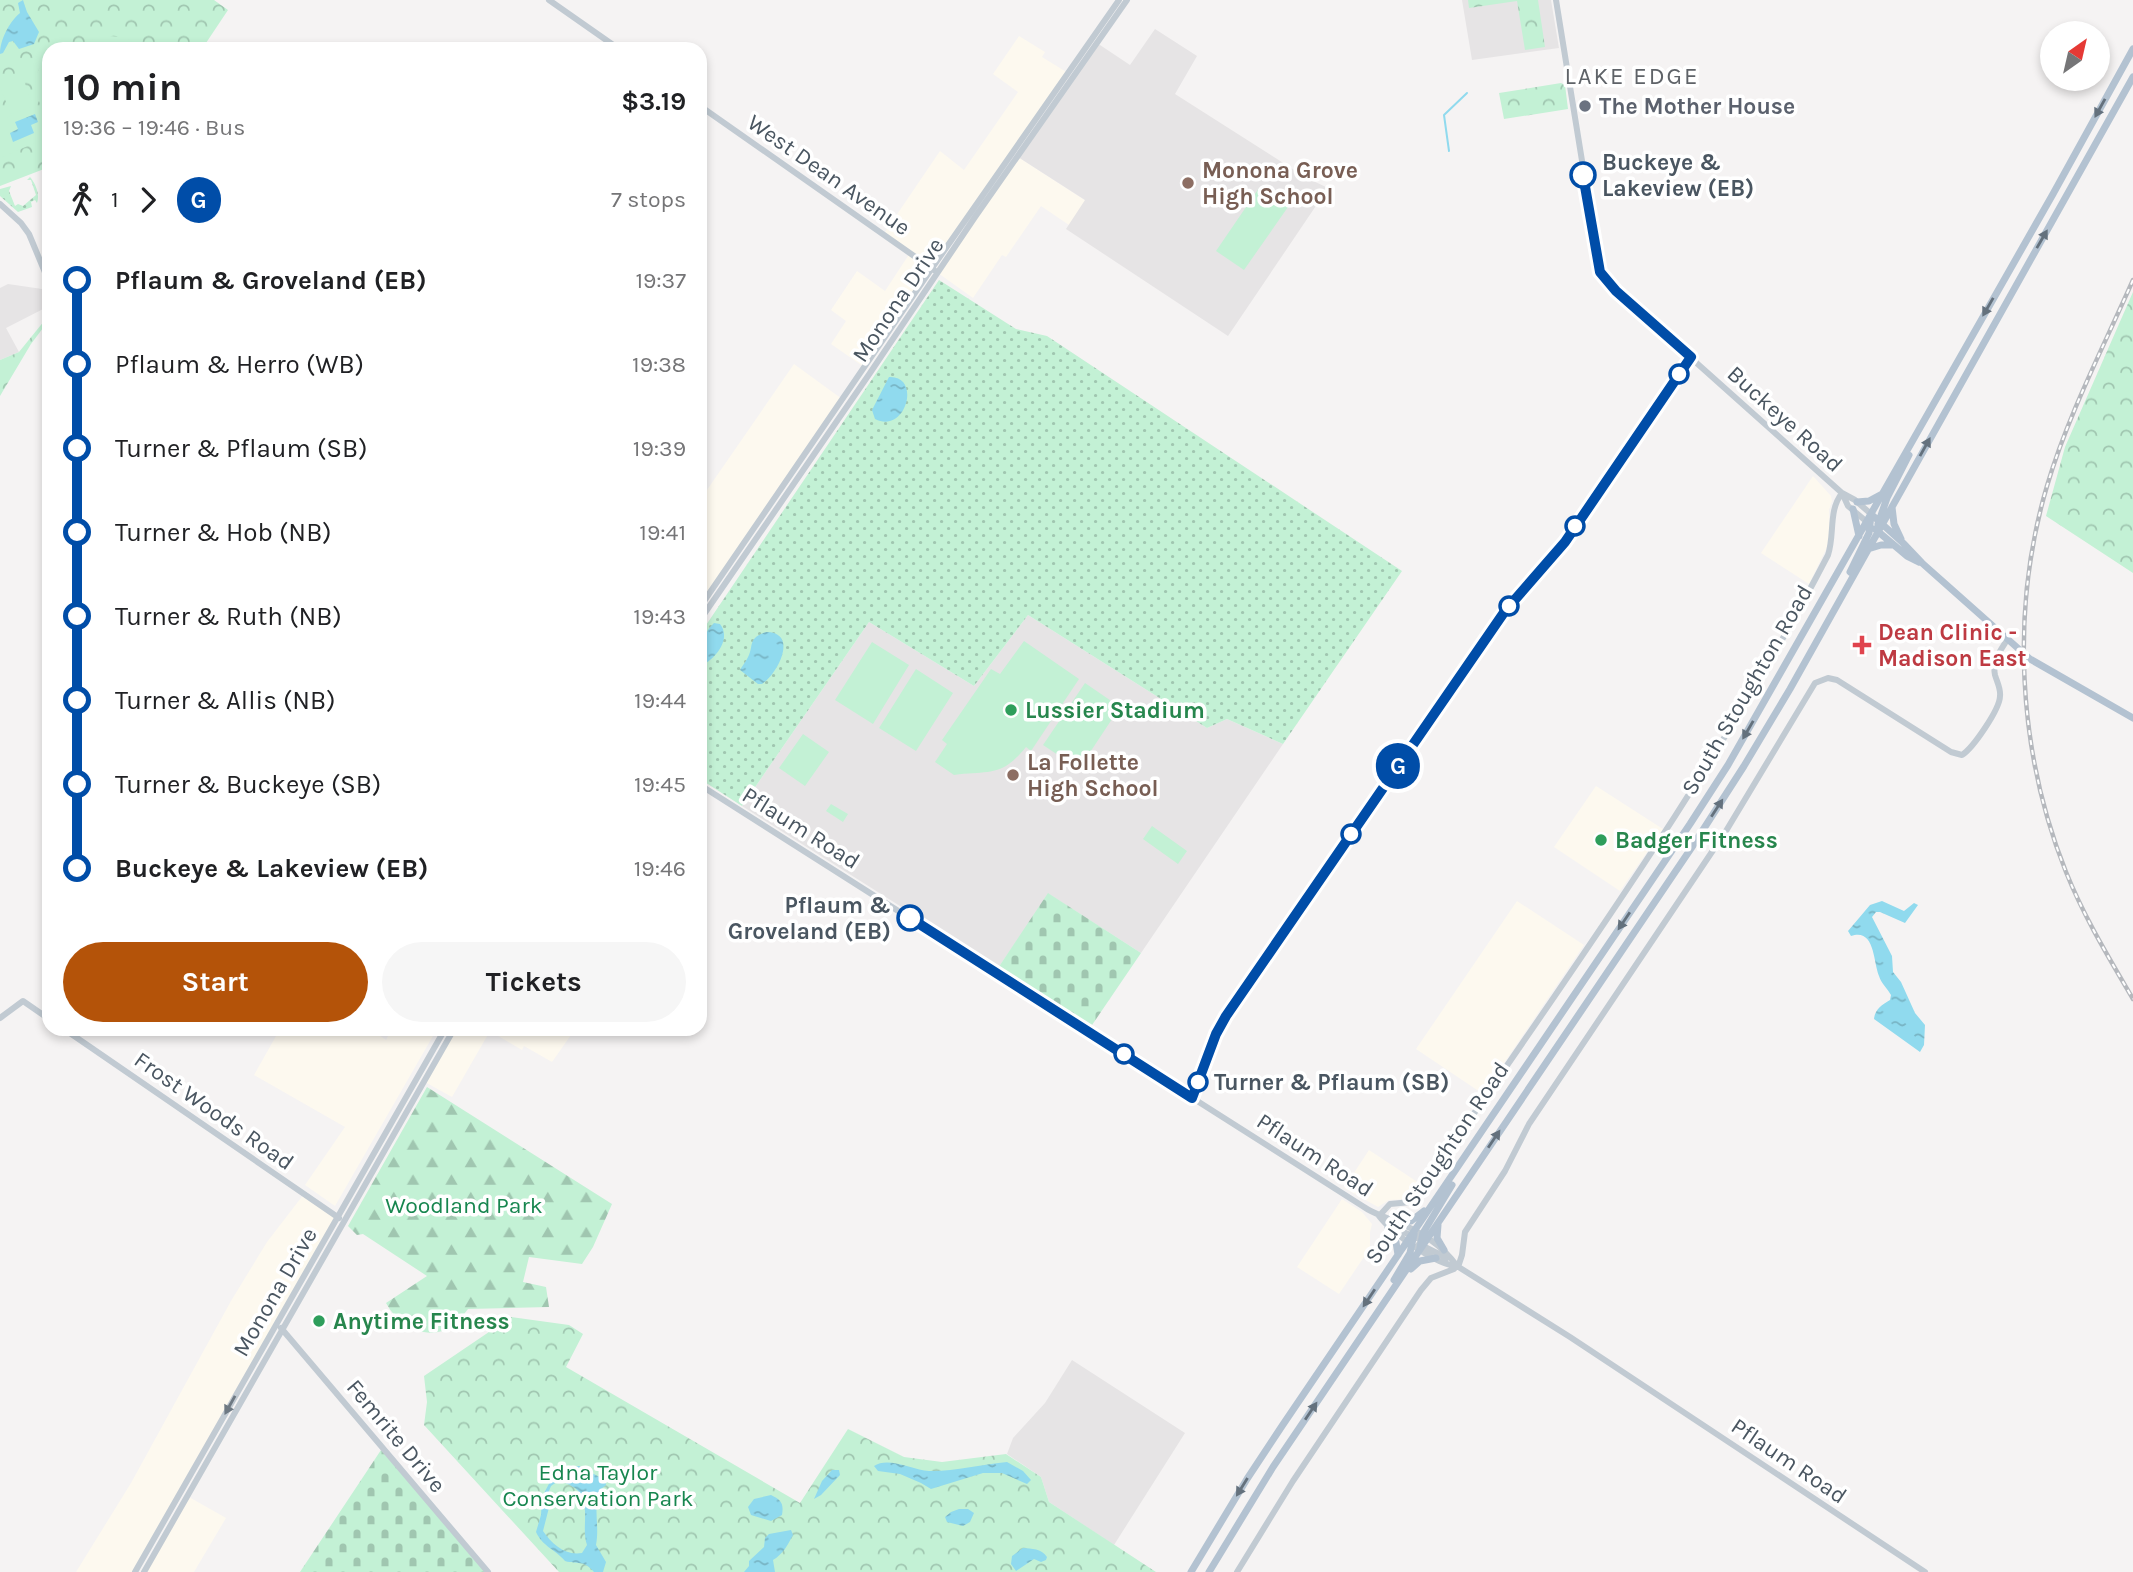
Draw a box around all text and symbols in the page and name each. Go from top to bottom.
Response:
north arrow [2040,21,2110,91]
map controls [2040,21,2110,91]
district label: LAKE EDGE [1564,62,1700,90]
text: 10 min [63,65,182,110]
text: $3.19 [621,86,686,117]
place label: The Mother House [1599,93,1795,120]
marker: The Mother House [1577,98,1593,114]
one-way arrow [2094,98,2106,118]
street label: West Dean Avenue [742,109,916,241]
text: 19:36 – 19:46 · Bus [63,114,245,141]
place label: Buckeye & Lakeview (EB) [1602,149,1754,202]
place label: Monona Grove High School [1202,157,1358,210]
marker: Buckeye & Lakeview (EB) [1570,162,1596,188]
marker: Monona Grove High School [1180,175,1196,191]
icon: walk [63,181,101,219]
icon: forward [129,181,167,219]
text: 1 [111,186,119,213]
text: G [191,186,207,214]
text: 7 stops [611,186,686,213]
one-way arrow [2036,229,2048,249]
street label: Monona Drive [846,233,950,367]
text: Pflaum & Groveland (EB) [115,265,427,296]
text: 19:37 [635,267,686,294]
one-way arrow [1982,297,1994,316]
text: Pflaum & Herro (WB) [115,349,364,380]
text: 19:38 [632,351,686,378]
street label: Buckeye Road [1722,360,1848,478]
unlabelled marker [1669,364,1689,384]
text: Turner & Pflaum (SB) [115,433,367,464]
text: 19:39 [633,435,686,462]
one-way arrow [1919,437,1931,457]
unlabelled marker [1565,516,1585,536]
text: Turner & Hob (NB) [115,517,332,548]
text: 19:41 [639,519,686,546]
street label: South Stoughton Road [1676,580,1818,800]
unlabelled marker [1499,596,1519,616]
text: Turner & Ruth (NB) [115,601,342,632]
text: 19:43 [633,603,686,630]
place label: Dean Clinic - Madison East [1878,619,2027,672]
marker: Dean Clinic - Madison East [1852,635,1872,655]
text: Turner & Allis (NB) [115,685,335,716]
text: 19:44 [634,687,686,714]
place label: Lussier Stadium [1025,697,1205,724]
marker: Lussier Stadium [1003,702,1019,718]
one-way arrow [1742,721,1754,740]
line badge: G [1375,743,1421,789]
place label: La Follette High School [1027,749,1159,802]
text: G [1390,752,1406,780]
marker: La Follette High School [1005,767,1021,783]
text: Turner & Buckeye (SB) [115,769,381,800]
text: 19:45 [634,771,686,798]
street label: Pflaum Road [737,781,865,875]
one-way arrow [1711,799,1724,818]
unlabelled marker [1341,824,1361,844]
place label: Badger Fitness [1615,827,1778,854]
marker: Badger Fitness [1593,832,1609,848]
text: Buckeye & Lakeview (EB) [115,853,428,884]
text: 19:46 [634,855,686,882]
place label: Pflaum & Groveland (EB) [728,892,891,945]
marker: Pflaum & Groveland (EB) [897,905,923,931]
one-way arrow [1617,912,1631,930]
button: Start [63,942,368,1022]
button: Tickets [382,942,686,1022]
unlabelled marker [1114,1044,1134,1064]
street label: Frost Woods Road [129,1046,299,1176]
street label: South Stoughton Road [1359,1057,1515,1269]
place label: Turner & Pflaum (SB) [1214,1069,1449,1096]
marker: Turner & Pflaum (SB) [1188,1072,1208,1092]
street label: Pflaum Road [1252,1107,1378,1203]
one-way arrow [1488,1129,1501,1149]
park label: Woodland Park [385,1192,543,1219]
street label: Monona Drive [227,1223,323,1361]
one-way arrow [1362,1288,1375,1308]
place label: Anytime Fitness [333,1308,510,1335]
marker: Anytime Fitness [311,1313,327,1329]
street label: Femrite Drive [341,1374,451,1498]
one-way arrow [224,1395,236,1414]
one-way arrow [1304,1402,1318,1420]
street label: Pflaum Road [1726,1412,1852,1510]
park label: Edna Taylor Conservation Park [502,1459,694,1512]
one-way arrow [1236,1478,1249,1497]

